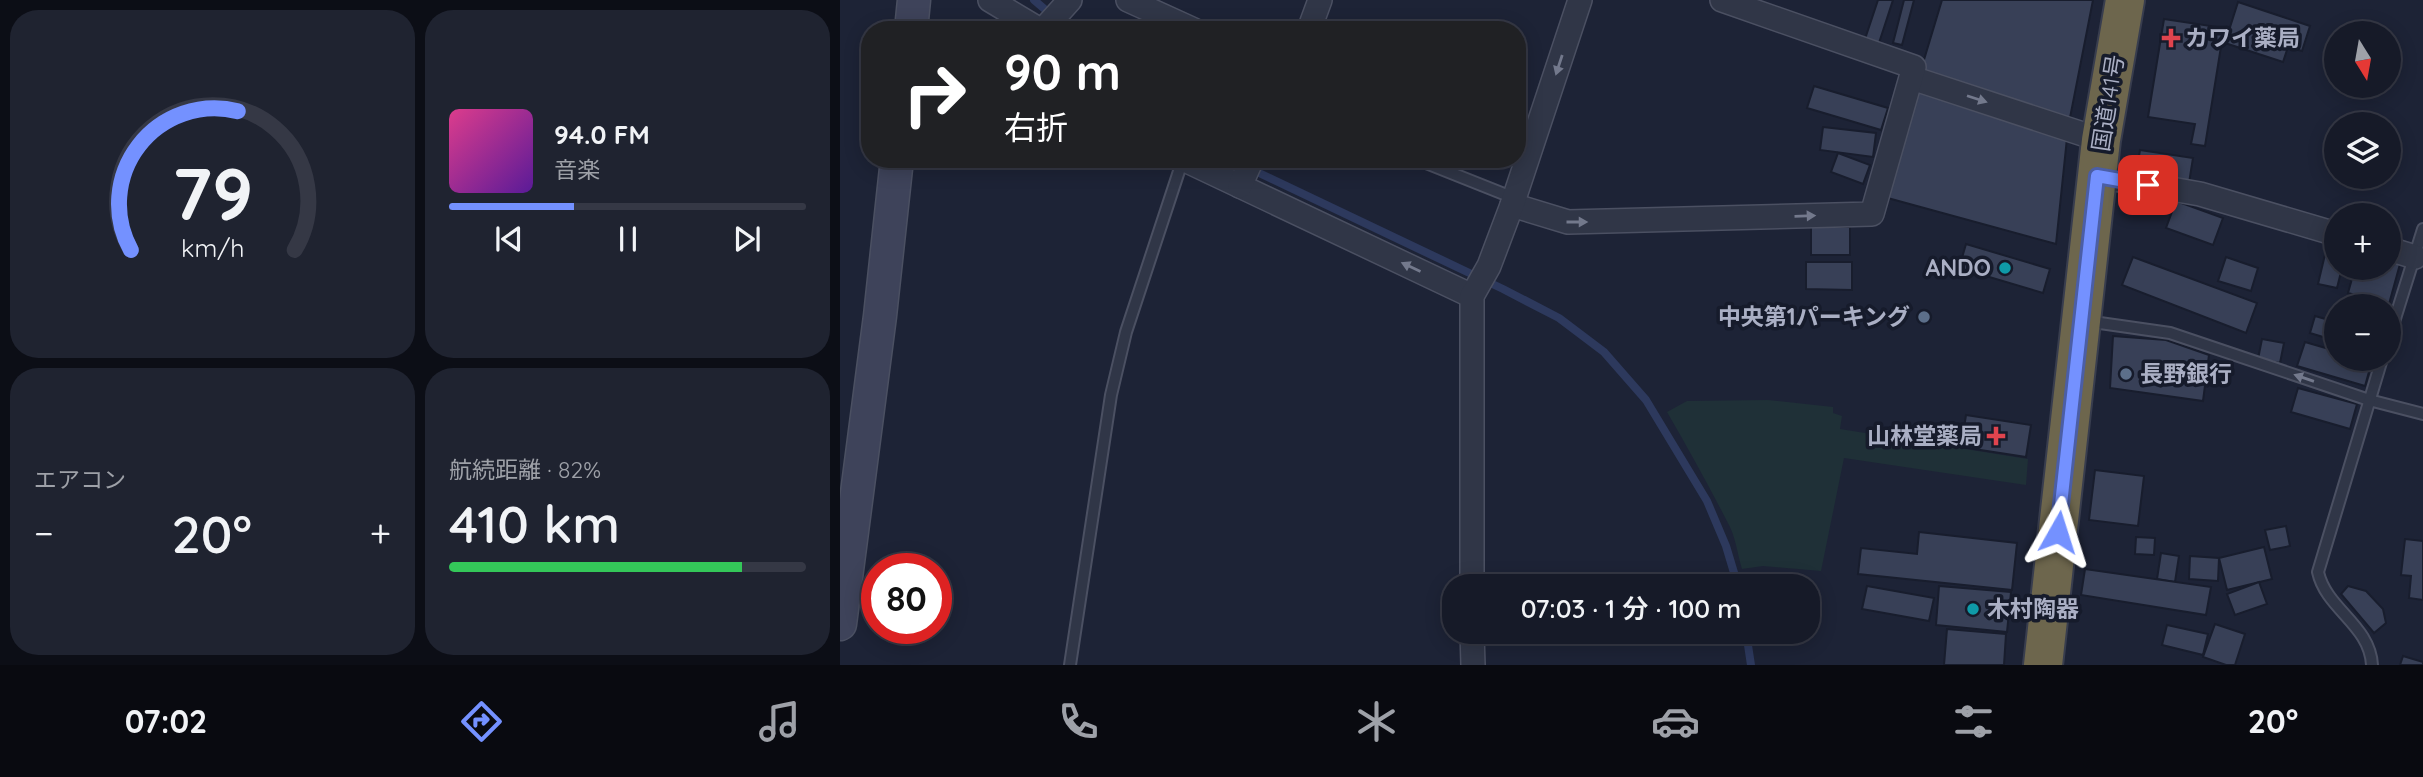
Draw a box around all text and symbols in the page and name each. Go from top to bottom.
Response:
north arrow [2324,21,2401,98]
map controls [2324,21,2401,371]
place label: カワイ薬局 [2185,23,2300,52]
marker: カワイ薬局 [2163,30,2179,46]
text: 90 m [1004,41,1121,102]
icon: right [889,49,980,140]
street label: 国道141号 [2086,52,2129,153]
one-way arrow [1553,54,1563,75]
one-way arrow [1967,94,1988,105]
text: 右折 [1004,107,1068,147]
button: layers [2324,112,2401,189]
text: 94.0 FM [554,118,650,151]
text: 79 [172,147,253,238]
text: 音楽 [554,155,600,184]
pin [2118,155,2178,215]
icon: arrive [2129,166,2167,204]
button: + [2324,203,2401,280]
one-way arrow [1794,210,1816,221]
one-way arrow [1566,216,1588,228]
icon: previous [490,220,528,258]
icon: pause [609,220,647,258]
icon: next [728,220,766,258]
text: km/h [181,232,244,263]
place label: ANDO [1925,253,1991,282]
marker: ANDO [1997,260,2013,276]
one-way arrow [1400,261,1421,272]
button: − [2324,294,2401,371]
place label: 中央第1パーキング [1718,302,1910,331]
marker: 中央第1パーキング [1916,309,1932,325]
place label: 長野銀行 [2140,359,2232,388]
marker: 長野銀行 [2118,366,2134,382]
one-way arrow [2294,372,2315,383]
place label: 山林堂薬局 [1867,421,1982,450]
marker: 山林堂薬局 [1988,428,2004,444]
text: 航続距離 · 82% [449,455,601,484]
text: エアコン [34,465,126,494]
text: 410 km [449,491,620,556]
position arrow [2021,495,2095,569]
text: 20° [171,501,252,566]
text: − [34,509,54,557]
text: + [370,509,391,557]
speed limit sign: 80 [861,553,952,644]
text: 07:03 · 1 分 · 100 m [1521,592,1741,625]
place label: 木村陶器 [1987,594,2079,623]
marker: 木村陶器 [1965,601,1981,617]
icon: directions [457,697,506,746]
icon: music [755,697,804,746]
icon: phone [1054,697,1103,746]
icon: climate [1352,697,1401,746]
icon: car [1651,697,1700,746]
icon: filters [1949,697,1998,746]
text: 07:02 [125,701,207,741]
text: 20° [2248,701,2298,741]

